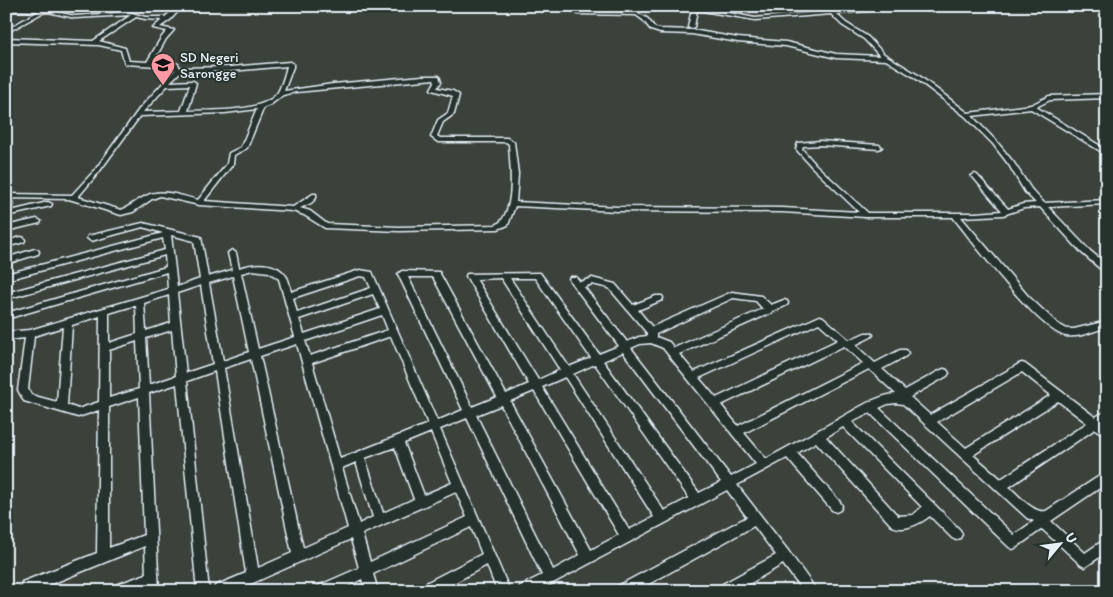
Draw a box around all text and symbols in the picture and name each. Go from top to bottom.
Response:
place label: SD Negeri Sarongge [180,49,239,82]
school or university icon: SD Negeri Sarongge [150,52,176,86]
north arrow [1036,520,1086,570]
text: U [1061,530,1081,546]

